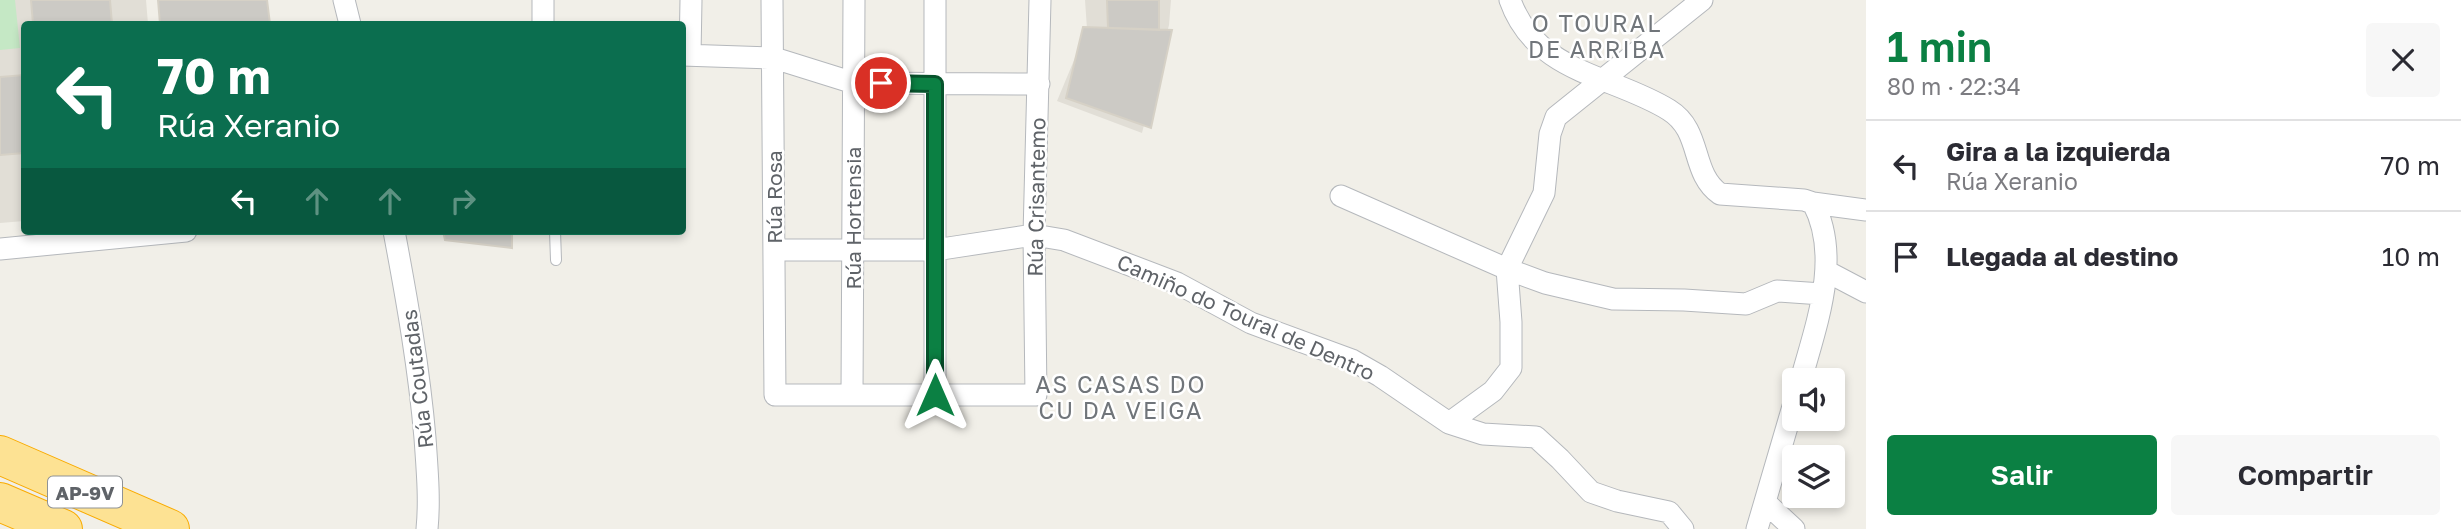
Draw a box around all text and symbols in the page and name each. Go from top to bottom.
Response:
district label: O TOURAL DE ARRIBA [1528,9,1666,63]
text: 1 min [1887,21,1992,71]
button: close [2366,23,2440,97]
text: 70 m [157,46,271,105]
icon: left [42,49,133,140]
pin [851,53,911,113]
icon: arrive [862,64,900,102]
text: 80 m · 22:34 [1887,72,2021,100]
text: Rúa Xeranio [157,106,340,144]
street label: Rúa Crisantemo [1022,117,1050,277]
text: Gira a la izquierda [1946,136,2170,167]
street label: Rúa Hortensia [840,147,866,289]
icon: left [1887,147,1925,185]
street label: Rúa Rosa [761,150,787,244]
text: 70 m [2381,150,2440,181]
text: Rúa Xeranio [1946,167,2078,195]
icon: left [225,182,263,220]
icon: ahead [298,182,336,220]
icon: ahead [371,182,409,220]
icon: right [444,182,482,220]
icon: arrive [1887,238,1925,276]
text: Llegada al destino [1946,241,2178,272]
text: 10 m [2382,241,2440,272]
street label: Camiño do Toural de Dentro [1113,248,1379,386]
street label: Rúa Coutadas [396,308,438,450]
position arrow [898,358,972,432]
map controls [1782,368,1845,508]
button: sound [1782,368,1845,431]
district label: AS CASAS DO CU DA VEIGA [1035,370,1207,424]
button: Salir [1887,435,2157,515]
button: Compartir [2171,435,2440,515]
button: layers [1782,445,1845,508]
road number: AP-9V [48,477,122,508]

